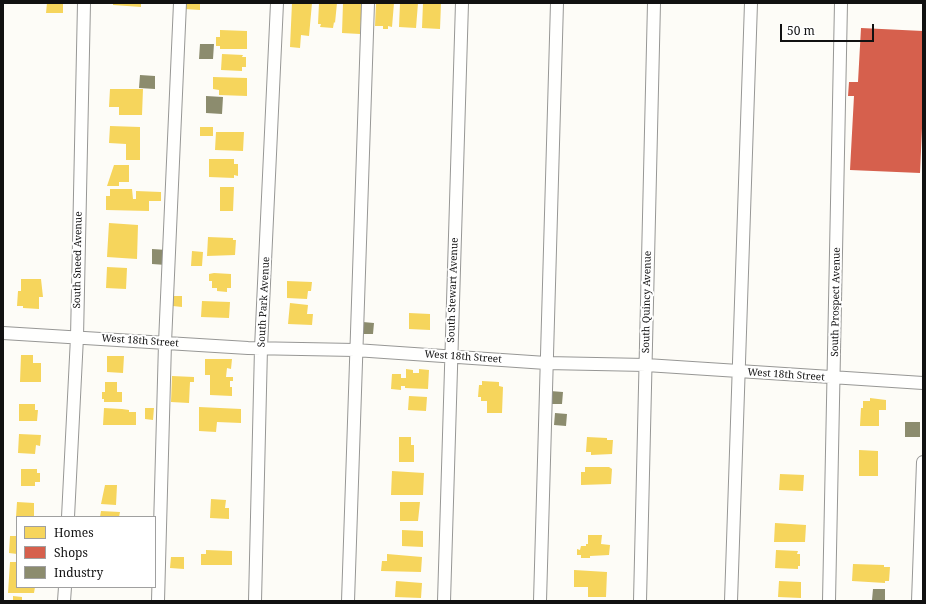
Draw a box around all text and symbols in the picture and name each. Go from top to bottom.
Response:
scale bar [782,16,876,42]
text: 50 m [787,22,815,39]
street label: South Sneed Avenue [71,211,85,309]
street label: South Stewart Avenue [445,237,461,343]
street label: South Prospect Avenue [829,247,843,357]
street label: South Quincy Avenue [640,251,654,353]
street label: South Park Avenue [256,256,272,348]
street label: West 18th Street [101,332,179,350]
street label: West 18th Street [424,348,502,366]
street label: West 18th Street [747,366,825,384]
legend [16,516,156,588]
text: Homes [54,524,94,541]
text: Shops [54,544,88,561]
text: Industry [54,564,103,581]

